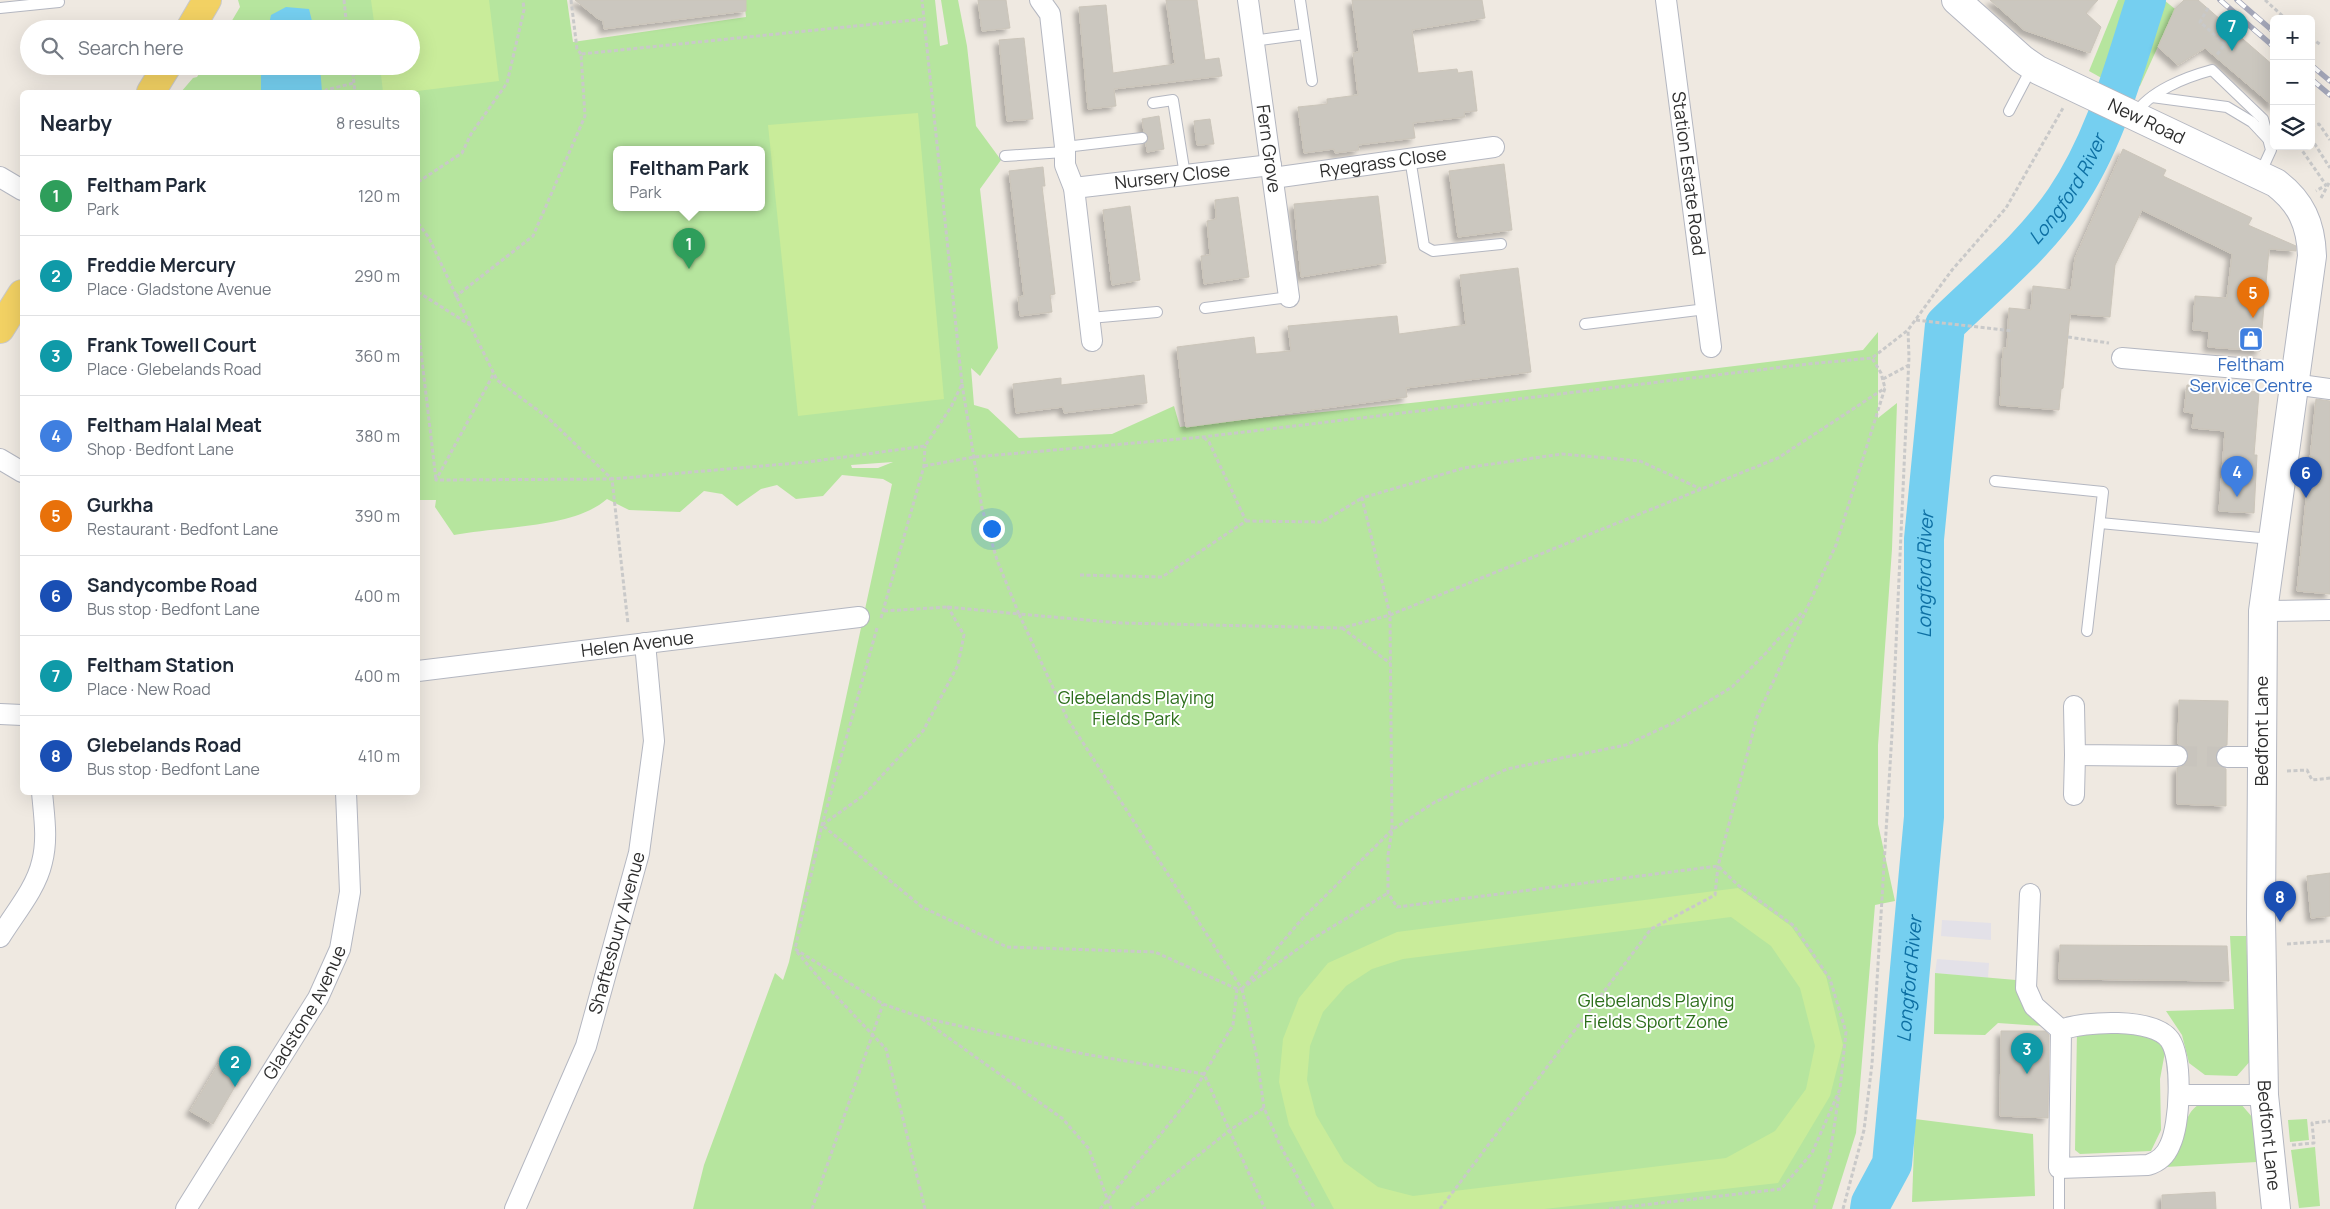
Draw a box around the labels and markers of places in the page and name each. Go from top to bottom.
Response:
pin: 7 [2216,10,2248,51]
pin: 1 [673,228,705,269]
pin: 5 [2237,277,2269,318]
shop icon: Feltham Service Centre [2238,326,2264,352]
place label: Feltham Service Centre [2189,352,2313,397]
pin: 4 [2221,456,2253,497]
pin: 6 [2290,457,2322,498]
pin: 8 [2264,881,2296,922]
pin: 3 [2011,1033,2043,1074]
pin: 2 [219,1046,251,1087]

